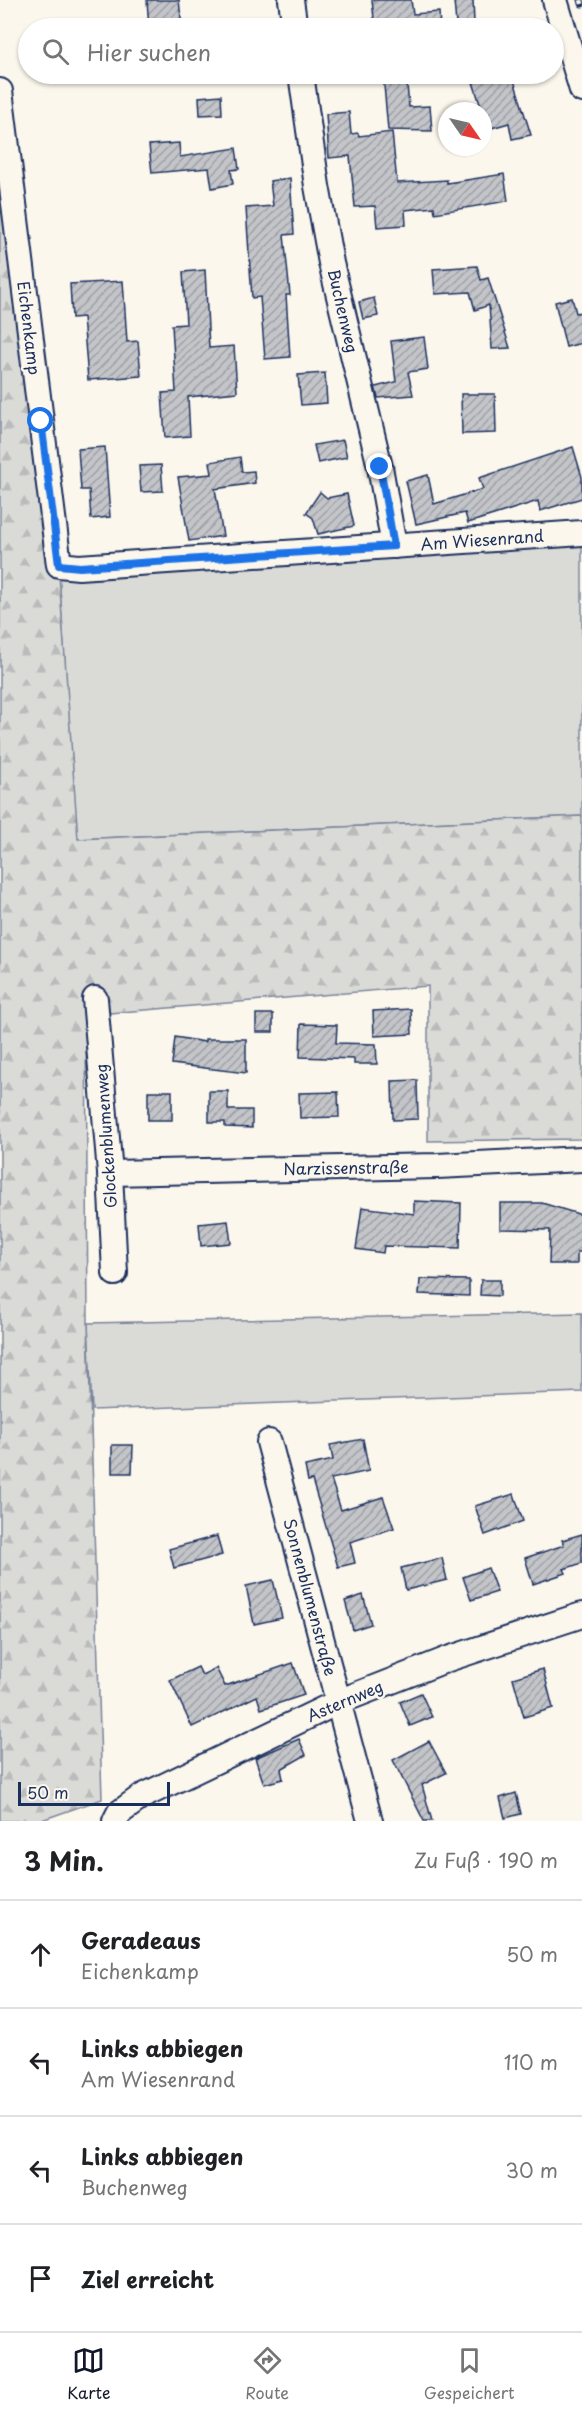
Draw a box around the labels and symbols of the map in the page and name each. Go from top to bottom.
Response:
north arrow [438,102,492,156]
street label: Buchenweg [323,266,365,355]
street label: Eichenkamp [12,280,48,376]
route start [27,407,53,433]
route end [366,453,392,479]
street label: Am Wiesenrand [420,523,544,555]
street label: Glockenblumenweg [88,1063,122,1209]
street label: Narzissenstraße [283,1154,409,1180]
street label: Sonnenblumenstraße [278,1515,344,1678]
street label: Asternweg [303,1673,387,1727]
scale bar [18,1779,170,1806]

